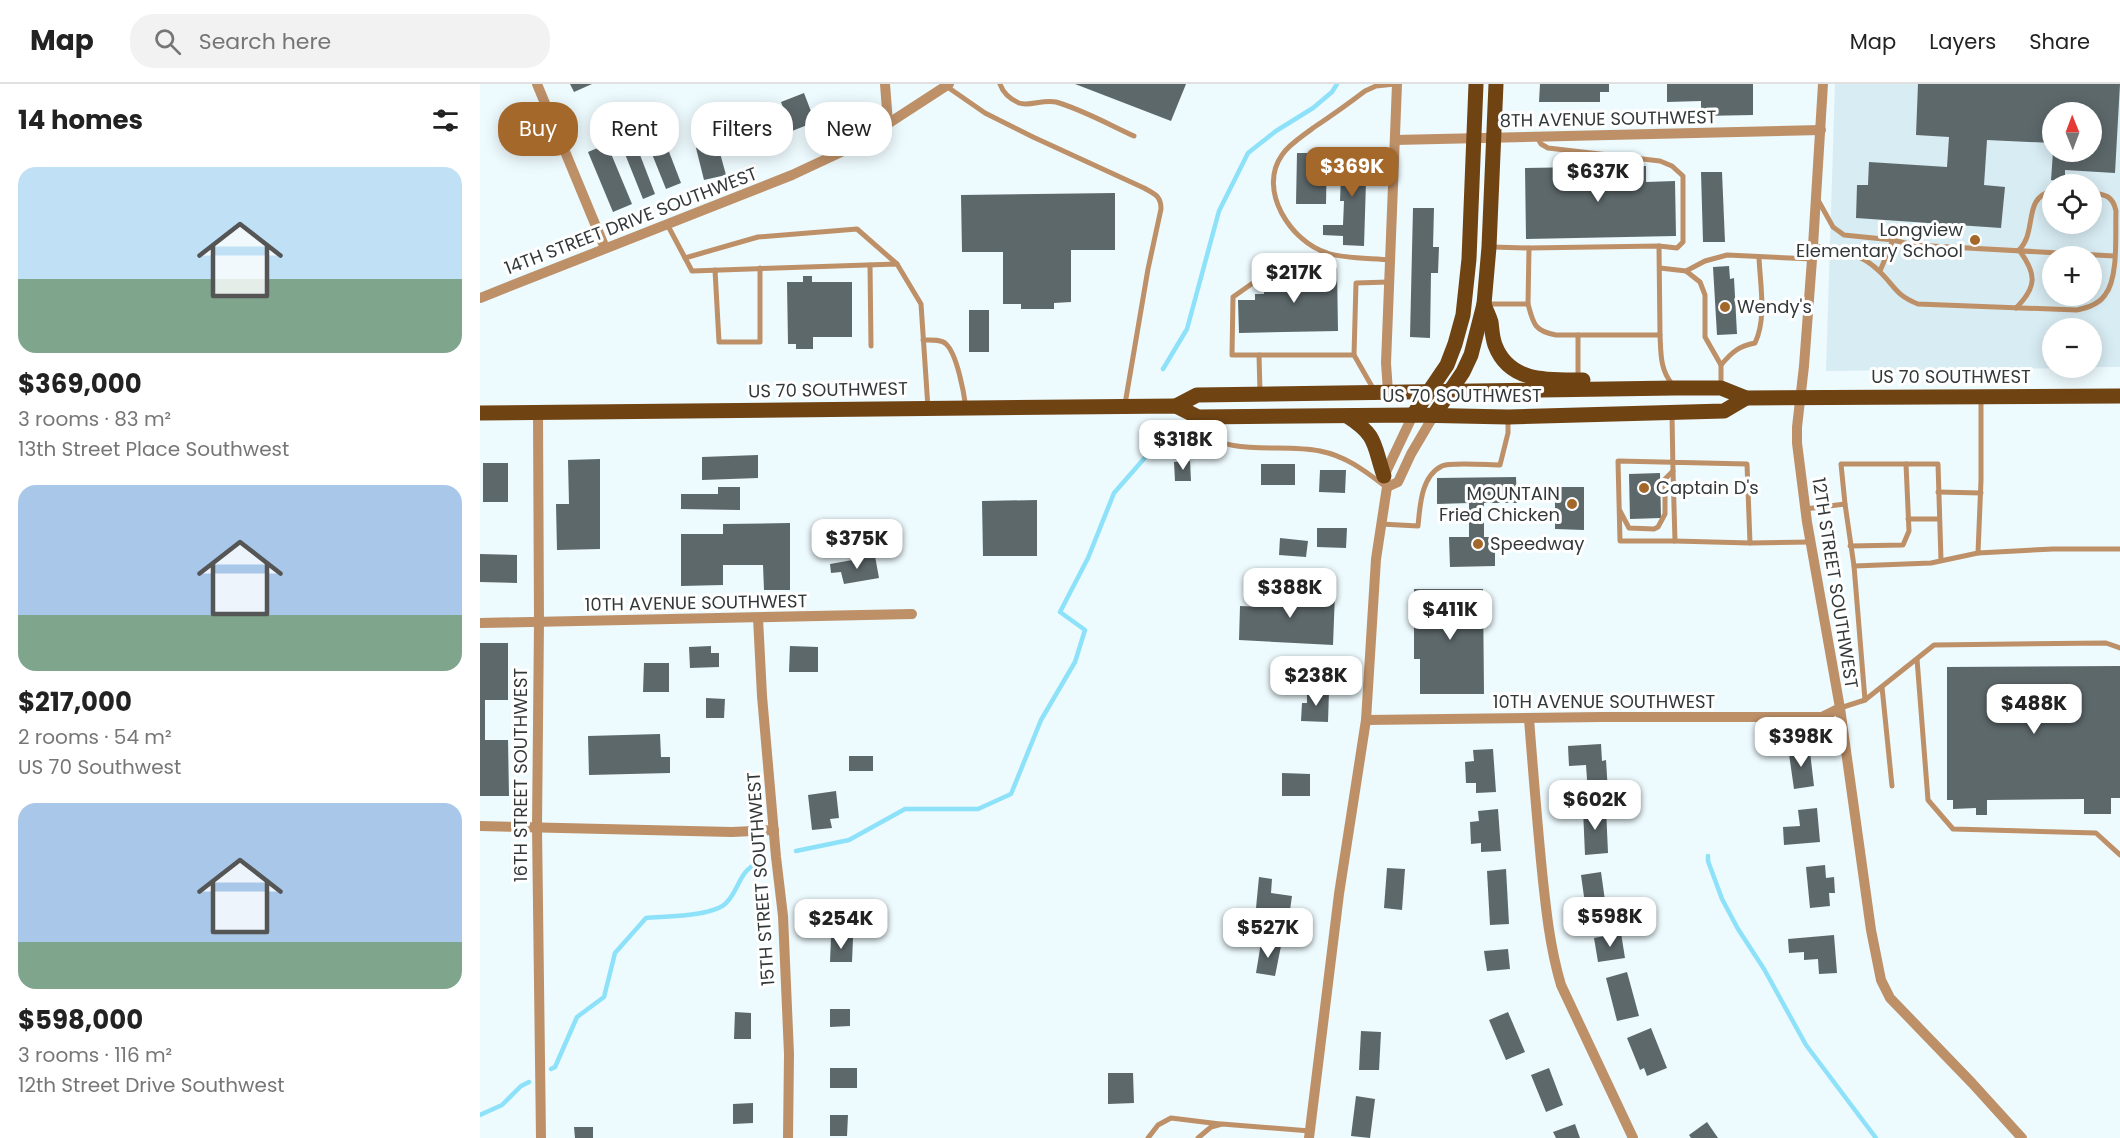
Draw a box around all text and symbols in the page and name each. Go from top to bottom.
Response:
search box [130,14,550,68]
text: Map [30,21,94,60]
icon: search [151,25,184,58]
text: Search here [199,26,331,57]
text: Map [1850,27,1896,56]
text: Layers [1929,27,1996,56]
text: Share [2029,27,2090,56]
text: 14 homes [18,102,143,138]
chip: Buy [498,102,578,156]
chip: Rent [590,102,679,156]
chip: Filters [691,102,793,156]
chip: New [805,102,892,156]
north arrow [2042,102,2102,162]
map controls [2042,102,2102,378]
icon: filters [429,104,462,137]
street label: 8TH AVENUE SOUTHWEST [1499,104,1717,133]
pin: $369K [1310,147,1394,198]
text: $369K [1320,152,1384,180]
pin: $637K [1556,152,1640,203]
text: $637K [1567,157,1629,185]
street label: 14TH STREET DRIVE SOUTHWEST [501,161,761,280]
button: locate [2042,174,2102,234]
icon: home [186,206,294,314]
place label: Longview Elementary School [1796,217,1963,263]
marker: Longview Elementary School [1968,233,1982,247]
button: + [2042,246,2102,306]
pin: $217K [1252,253,1336,304]
text: $217K [1266,258,1322,286]
place label: Wendy's [1737,294,1812,319]
marker: Wendy's [1718,300,1732,314]
button: − [2042,318,2102,378]
street label: US 70 SOUTHWEST [1871,364,2031,389]
text: $369,000 [18,366,142,402]
street label: US 70 SOUTHWEST [748,376,908,403]
street label: US 70 SOUTHWEST [1382,383,1542,408]
text: 3 rooms · 83 m² [18,405,171,433]
pin: $318K [1141,420,1225,471]
text: $318K [1153,425,1213,453]
text: 13th Street Place Southwest [18,435,289,463]
place label: Captain D's [1656,475,1759,500]
street label: 12TH STREET SOUTHWEST [1806,476,1865,691]
place label: MOUNTAIN Fried Chicken [1439,481,1560,527]
marker: Captain D's [1637,481,1651,495]
marker: MOUNTAIN Fried Chicken [1565,497,1579,511]
pin: $375K [815,519,899,570]
icon: home [186,524,294,632]
text: $375K [826,524,888,552]
place label: Speedway [1490,531,1584,556]
marker: Speedway [1471,537,1485,551]
pin: $388K [1248,568,1332,619]
text: $388K [1257,573,1323,601]
street label: 10TH AVENUE SOUTHWEST [584,588,808,617]
pin: $411K [1408,590,1492,641]
text: $411K [1422,595,1478,623]
pin: $238K [1274,656,1358,707]
text: $238K [1284,661,1348,689]
street label: 16TH STREET SOUTHWEST [508,667,533,882]
text: $217,000 [18,684,132,720]
pin: $488K [1992,684,2076,735]
street label: 10TH AVENUE SOUTHWEST [1493,689,1716,714]
text: $488K [2001,689,2067,717]
pin: $398K [1759,717,1843,768]
text: $398K [1769,722,1833,750]
text: 2 rooms · 54 m² [18,723,172,751]
text: US 70 Southwest [18,753,181,781]
street label: 15TH STREET SOUTHWEST [741,771,780,987]
pin: $602K [1553,780,1637,831]
text: $602K [1563,785,1627,813]
icon: home [186,842,294,950]
pin: $598K [1568,897,1652,948]
pin: $254K [799,899,883,950]
text: $598K [1577,902,1643,930]
text: $254K [808,904,874,932]
pin: $527K [1226,908,1310,959]
text: $527K [1237,913,1299,941]
text: $598,000 [18,1002,143,1038]
text: 3 rooms · 116 m² [18,1041,172,1069]
text: 12th Street Drive Southwest [18,1071,285,1099]

